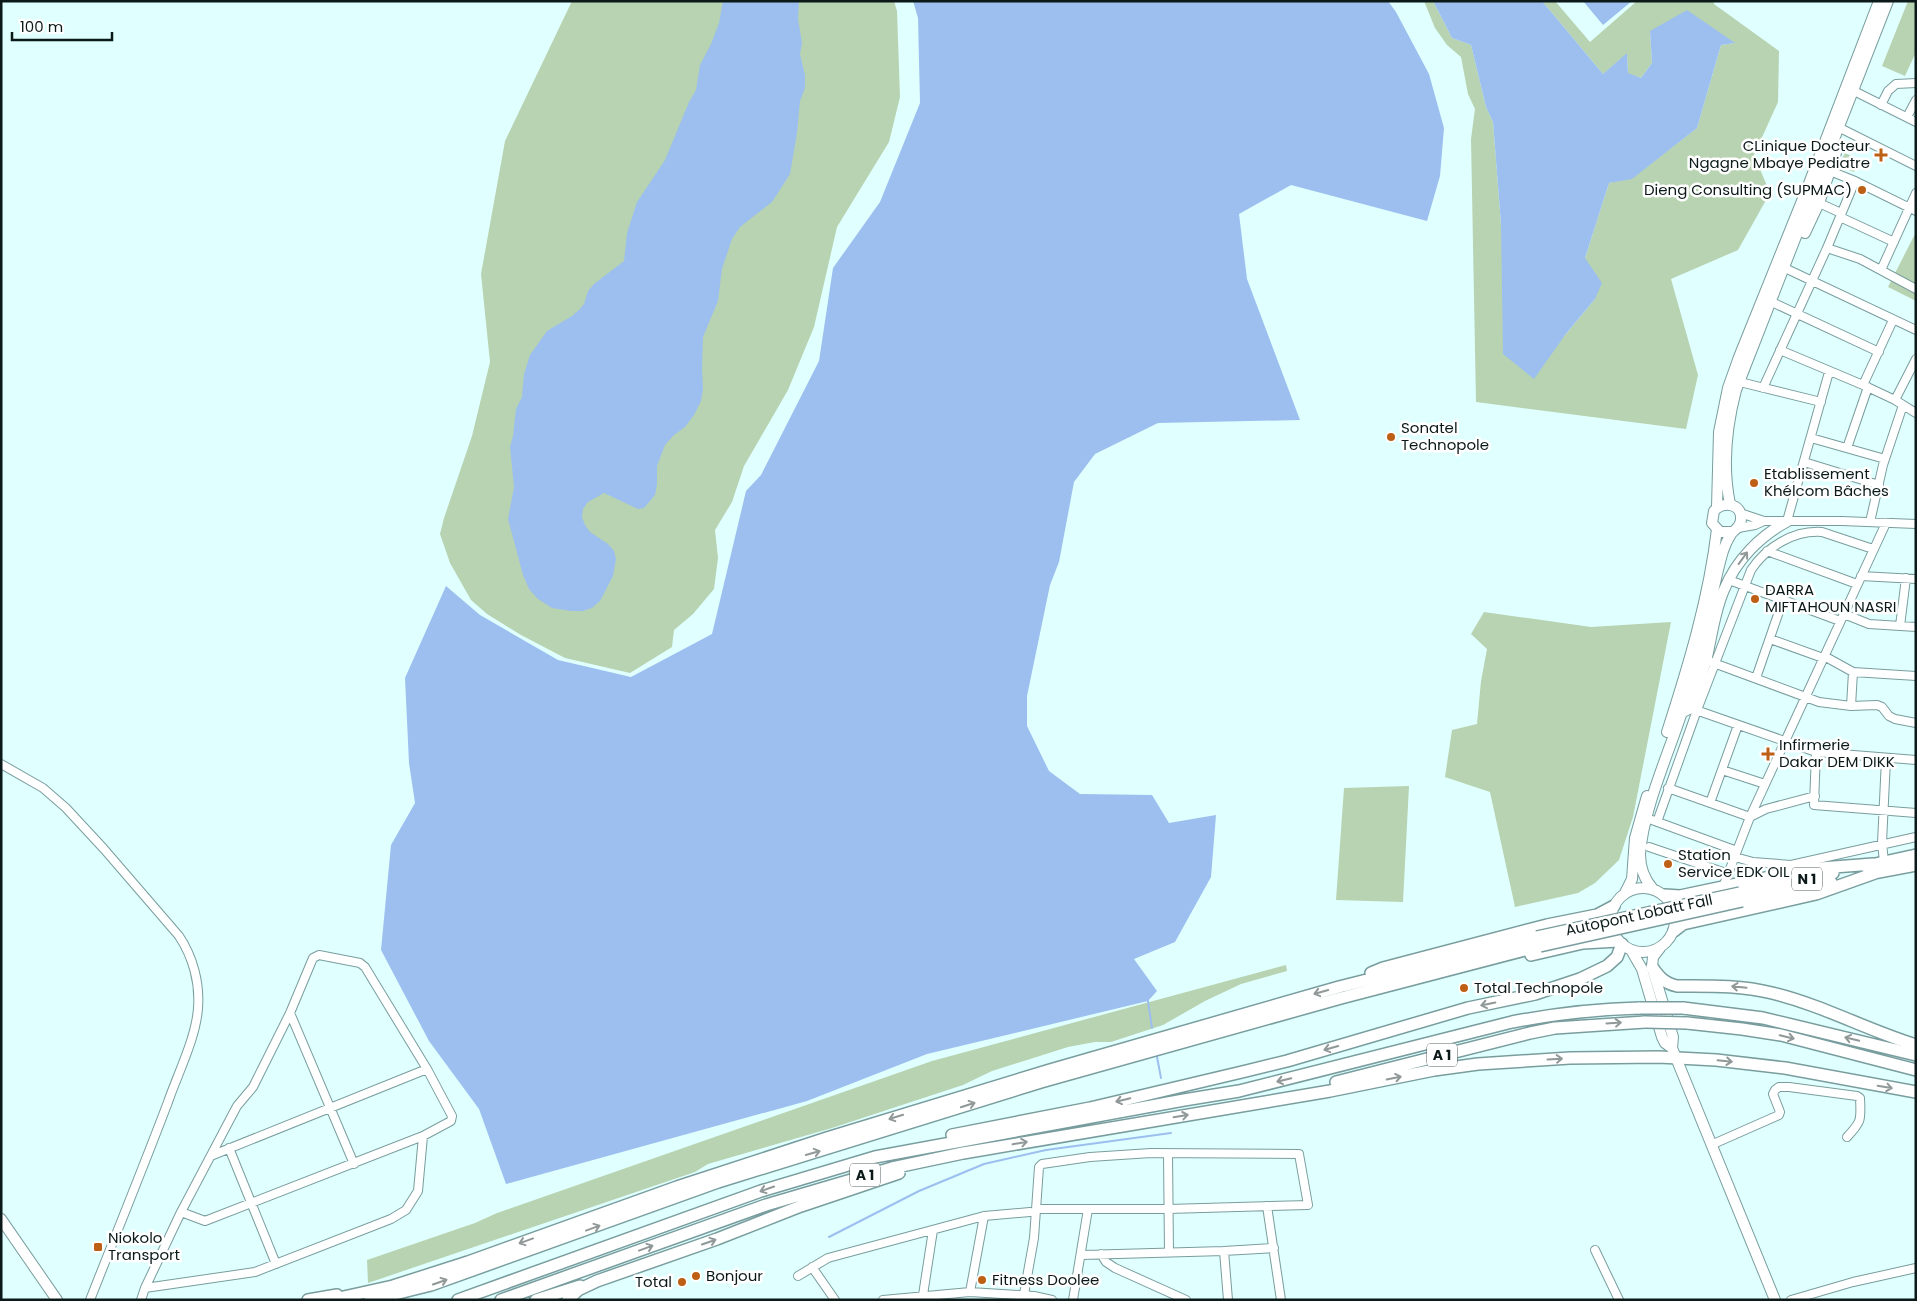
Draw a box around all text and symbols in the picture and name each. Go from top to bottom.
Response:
scale bar [12,10,112,42]
text: 100 m [20,16,63,37]
place label: CLinique Docteur Ngagne Mbaye Pediatre [1689,135,1870,173]
marker: CLinique Docteur Ngagne Mbaye Pediatre [1874,148,1888,162]
place label: Dieng Consulting (SUPMAC) [1644,179,1852,200]
marker: Dieng Consulting (SUPMAC) [1856,184,1868,196]
place label: Sonatel Technopole [1401,417,1489,455]
marker: Sonatel Technopole [1385,431,1397,443]
place label: Etablissement Khélcom Bâches [1764,463,1889,501]
marker: Etablissement Khélcom Bâches [1748,477,1760,489]
one-way arrow [1738,552,1749,565]
place label: DARRA MIFTAHOUN NASRI [1765,579,1897,617]
marker: DARRA MIFTAHOUN NASRI [1749,593,1761,605]
place label: Infirmerie Dakar DEM DIKK [1779,734,1895,772]
marker: Infirmerie Dakar DEM DIKK [1761,747,1775,761]
place label: Station Service EDK OIL [1678,844,1790,882]
marker: Station Service EDK OIL [1662,858,1674,870]
road number: N 1 [1792,868,1822,891]
street label: Autopont Lobatt Fall [1563,889,1714,940]
place label: Total Technopole [1474,977,1603,998]
marker: Total Technopole [1458,982,1470,994]
one-way arrow [1731,982,1747,992]
one-way arrow [1313,988,1329,998]
one-way arrow [1480,1000,1496,1009]
one-way arrow [1606,1019,1622,1028]
one-way arrow [1779,1033,1795,1042]
one-way arrow [1844,1033,1860,1043]
one-way arrow [1324,1044,1340,1054]
road number: A 1 [1427,1044,1457,1066]
one-way arrow [1546,1055,1562,1064]
one-way arrow [1716,1056,1732,1066]
one-way arrow [1385,1073,1401,1082]
one-way arrow [1277,1076,1293,1085]
one-way arrow [1877,1082,1893,1092]
one-way arrow [1115,1096,1131,1105]
one-way arrow [960,1100,976,1110]
one-way arrow [1172,1110,1188,1120]
one-way arrow [889,1113,905,1123]
one-way arrow [1012,1137,1028,1147]
one-way arrow [805,1148,821,1158]
road number: A 1 [850,1164,880,1186]
one-way arrow [759,1185,775,1195]
one-way arrow [585,1222,600,1232]
place label: Niokolo Transport [108,1227,180,1265]
one-way arrow [519,1237,535,1246]
one-way arrow [701,1237,716,1246]
marker: Niokolo Transport [92,1241,104,1253]
one-way arrow [638,1243,653,1252]
place label: Bonjour [706,1265,763,1286]
place label: Fitness Doolee [992,1269,1099,1290]
marker: Bonjour [690,1270,702,1282]
place label: Total [635,1271,672,1292]
marker: Fitness Doolee [976,1274,988,1286]
marker: Total [676,1276,688,1288]
one-way arrow [432,1277,448,1287]

